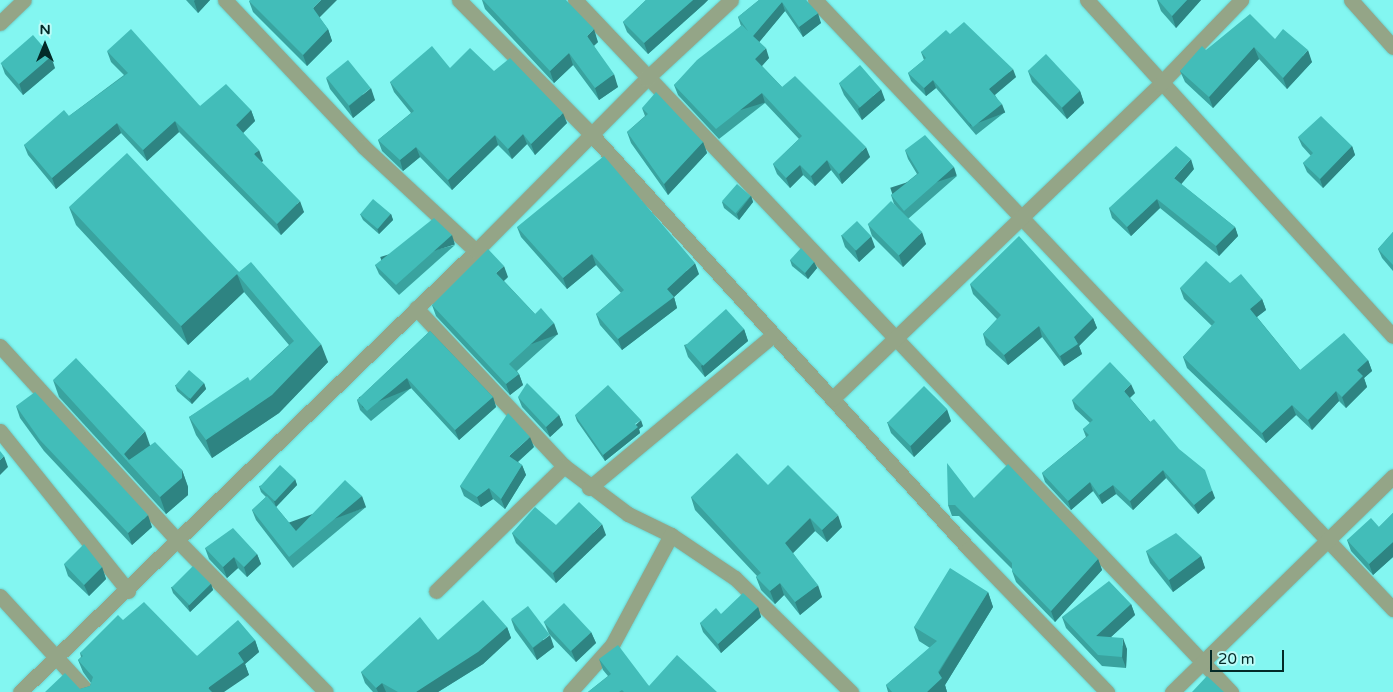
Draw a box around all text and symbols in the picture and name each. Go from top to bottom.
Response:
north arrow [20,20,70,70]
text: N [39,21,51,38]
scale bar [1213,640,1287,672]
text: 20 m [1218,650,1255,668]

